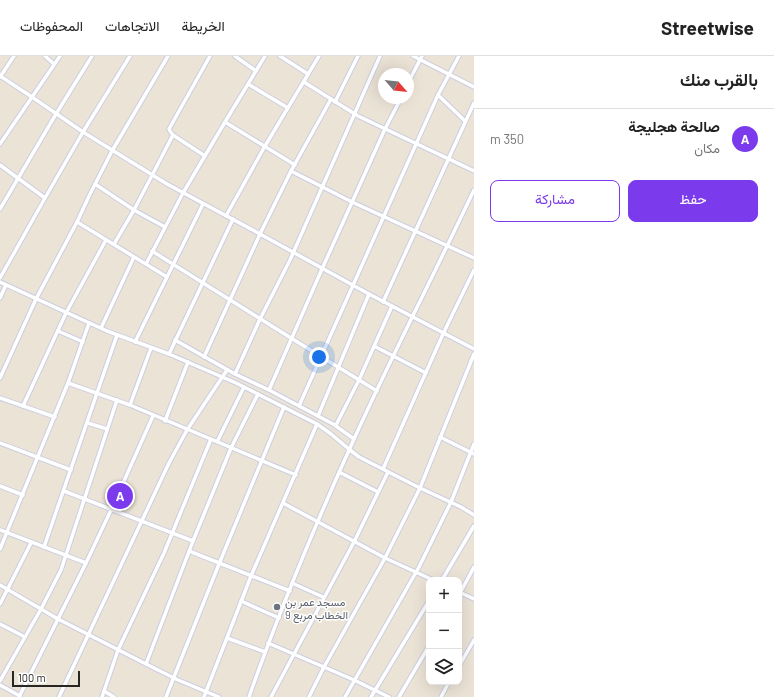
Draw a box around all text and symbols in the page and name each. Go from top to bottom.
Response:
text: Streetwise [661,16,754,39]
text: المحفوظات [20,17,83,34]
text: الاتجاهات [105,17,159,34]
text: الخريطة [181,17,225,34]
north arrow [378,68,414,104]
text: بالقرب منك [680,69,758,89]
text: صالحة هجليجة [628,117,720,135]
text: 350 m [490,131,524,147]
text: A [741,131,749,147]
text: مكان [694,140,720,156]
button: مشاركة [490,180,620,222]
button: حفظ [628,180,758,222]
your location [309,347,329,367]
pin: A [107,481,133,511]
map controls [426,577,462,685]
button: + [426,577,462,613]
place label: مسجد عمر بن الخطاب مربع 9 [285,595,348,623]
marker: مسجد عمر بن الخطاب مربع 9 [272,602,282,612]
button: − [426,613,462,649]
button: layers [426,649,462,685]
scale bar [12,669,80,688]
text: 100 m [18,671,46,684]

